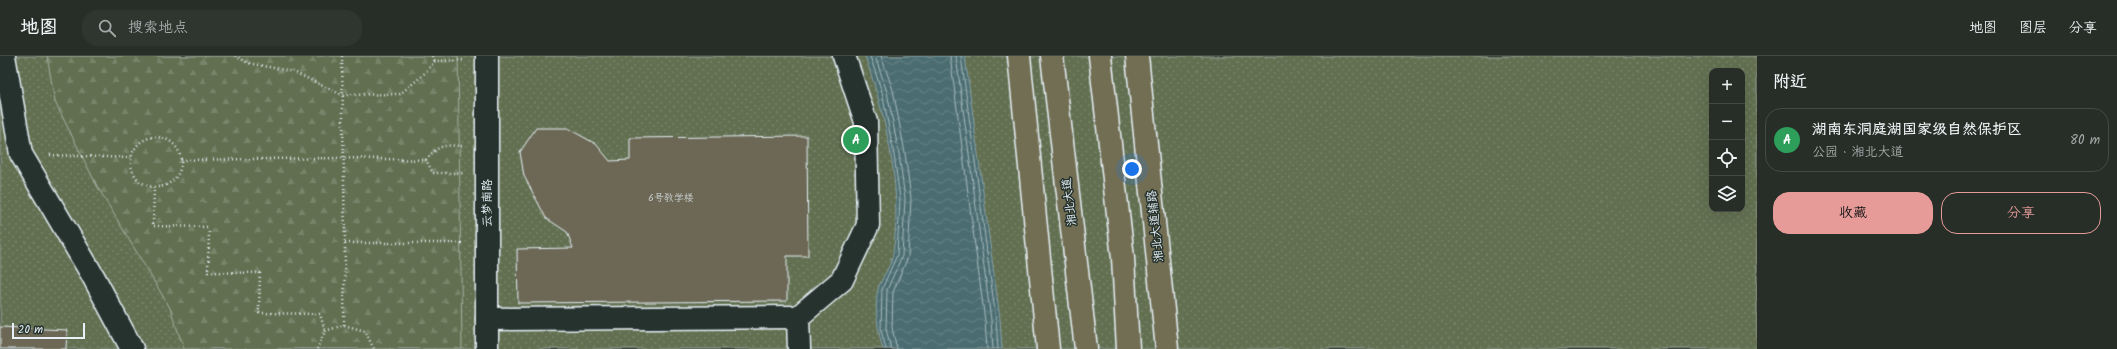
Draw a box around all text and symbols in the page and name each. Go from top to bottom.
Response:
search box [82,10,362,46]
text: 地图 [20,13,58,43]
text: 搜索地点 [128,16,188,40]
icon: search [96,17,118,39]
text: 地图 [1969,17,1997,39]
text: 图层 [2019,17,2047,39]
text: 分享 [2069,17,2097,39]
map controls [1709,68,1745,212]
button: + [1709,68,1745,104]
text: 附近 [1773,69,1807,96]
button: − [1709,104,1745,140]
text: 湖南东洞庭湖国家级自然保护区 [1812,118,2022,142]
pin: A [843,125,869,155]
text: A [1783,130,1791,151]
text: 80 m [2070,130,2100,151]
button: locate [1709,140,1745,176]
text: 公园 · 湘北大道 [1812,142,1904,163]
your location [1122,159,1142,179]
button: layers [1709,176,1745,212]
street label: 湘北大道 [1057,177,1082,227]
street label: 云梦南路 [478,179,497,227]
street label: 湘北大道辅路 [1142,189,1169,263]
house number: 6号教学楼 [648,190,694,206]
button: 收藏 [1773,192,1933,234]
button: 分享 [1941,192,2101,234]
scale bar [12,321,85,340]
text: 20 m [18,321,43,339]

